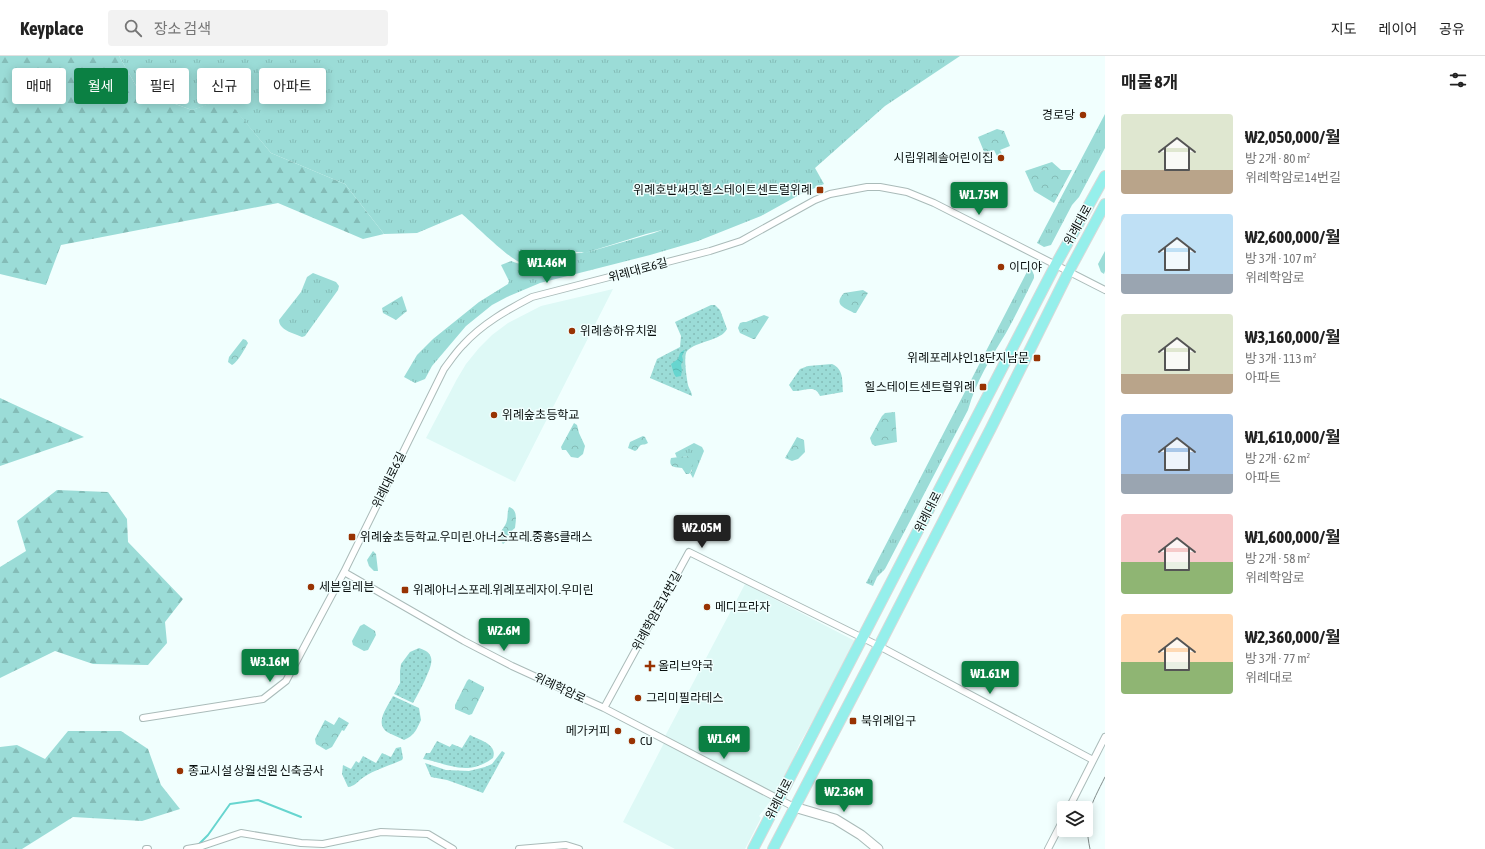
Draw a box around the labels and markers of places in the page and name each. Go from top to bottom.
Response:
place label: 경로당 [1042,108,1075,122]
marker: 경로당 [1078,110,1088,120]
place label: 시립위례솔어린이집 [894,151,993,165]
marker: 시립위례솔어린이집 [996,153,1006,163]
pin: ₩1.75M [946,182,1012,216]
place label: 위례호반써밋.힐스테이트센트럴위례 [633,183,812,197]
marker: 위례호반써밋.힐스테이트센트럴위례 [815,185,825,195]
pin: ₩1.46M [514,250,580,284]
place label: 이디야 [1009,260,1042,274]
marker: 이디야 [996,262,1006,272]
place label: 위례송하유치원 [580,324,657,338]
marker: 위례송하유치원 [567,326,577,336]
place label: 위례포레샤인18단지남문 [907,351,1029,365]
marker: 위례포레샤인18단지남문 [1032,353,1042,363]
place label: 힐스테이트센트럴위례 [865,380,975,394]
marker: 힐스테이트센트럴위례 [978,382,988,392]
place label: 위례숲초등학교 [502,408,579,422]
marker: 위례숲초등학교 [489,410,499,420]
pin: ₩2.05M [669,515,735,549]
place label: 위례숲초등학교.우미린.아너스포레.중흥S클래스 [360,530,592,544]
marker: 위례숲초등학교.우미린.아너스포레.중흥S클래스 [347,532,357,542]
place label: 세븐일레븐 [319,580,374,594]
marker: 세븐일레븐 [306,582,316,592]
place label: 위례아너스포레.위례포레자이.우미린 [413,583,594,597]
marker: 위례아너스포레.위례포레자이.우미린 [400,585,410,595]
place label: 메디프라자 [715,600,770,614]
marker: 메디프라자 [702,602,712,612]
pin: ₩2.6M [476,618,532,652]
pin: ₩3.16M [237,649,303,683]
place label: 올리브약국 [658,659,713,673]
marker: 올리브약국 [645,661,655,671]
pin: ₩1.61M [957,661,1023,695]
place label: 그리미필라테스 [646,691,723,705]
marker: 그리미필라테스 [633,693,643,703]
place label: 북위례입구 [861,714,916,728]
marker: 북위례입구 [848,716,858,726]
place label: 메가커피 [566,724,610,738]
marker: 메가커피 [613,726,623,736]
pin: ₩1.6M [696,726,752,760]
place label: CU [640,734,652,748]
marker: CU [627,736,637,746]
place label: 종교시설 상월선원 신축공사 [188,764,324,778]
marker: 종교시설 상월선원 신축공사 [175,766,185,776]
pin: ₩2.36M [811,779,877,813]

